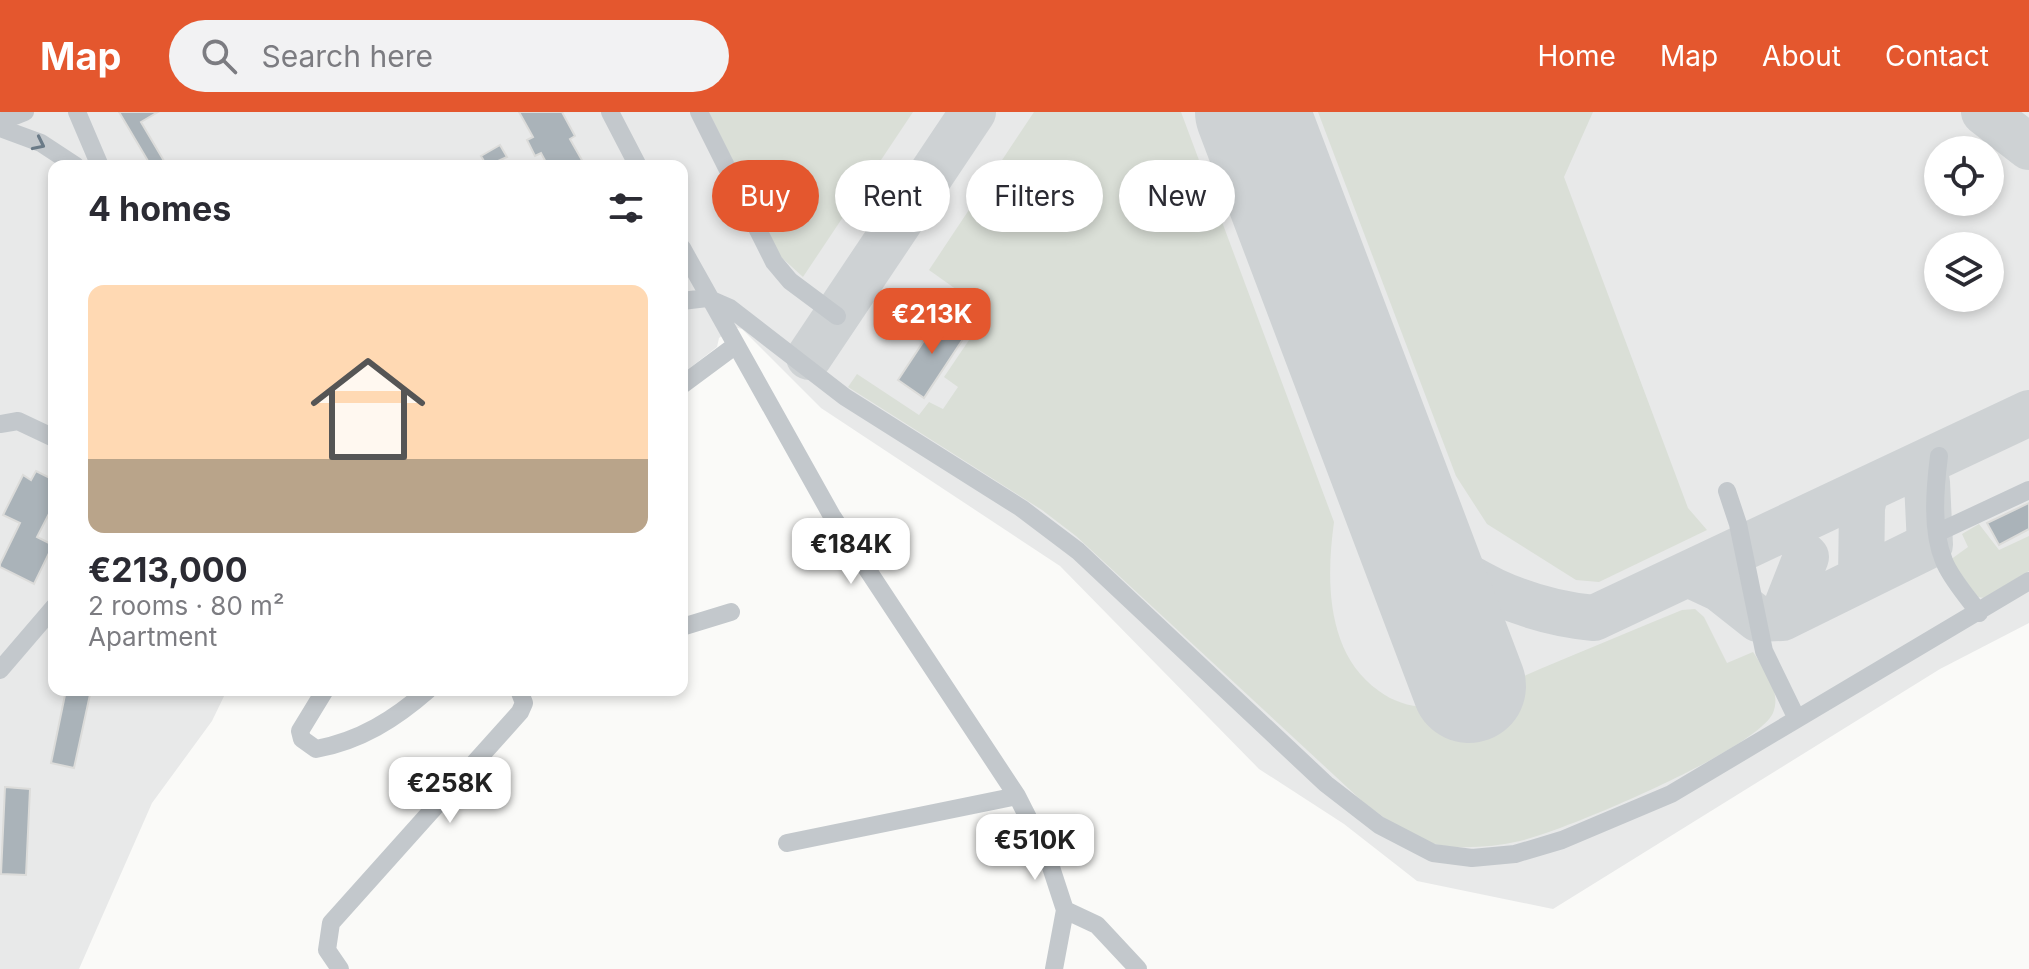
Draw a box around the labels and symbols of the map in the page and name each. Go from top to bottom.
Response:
one-way arrow [31,134,46,150]
pin: €213K [876,288,988,356]
pin: €184K [795,518,907,586]
pin: €258K [394,757,506,825]
pin: €510K [979,814,1091,882]

